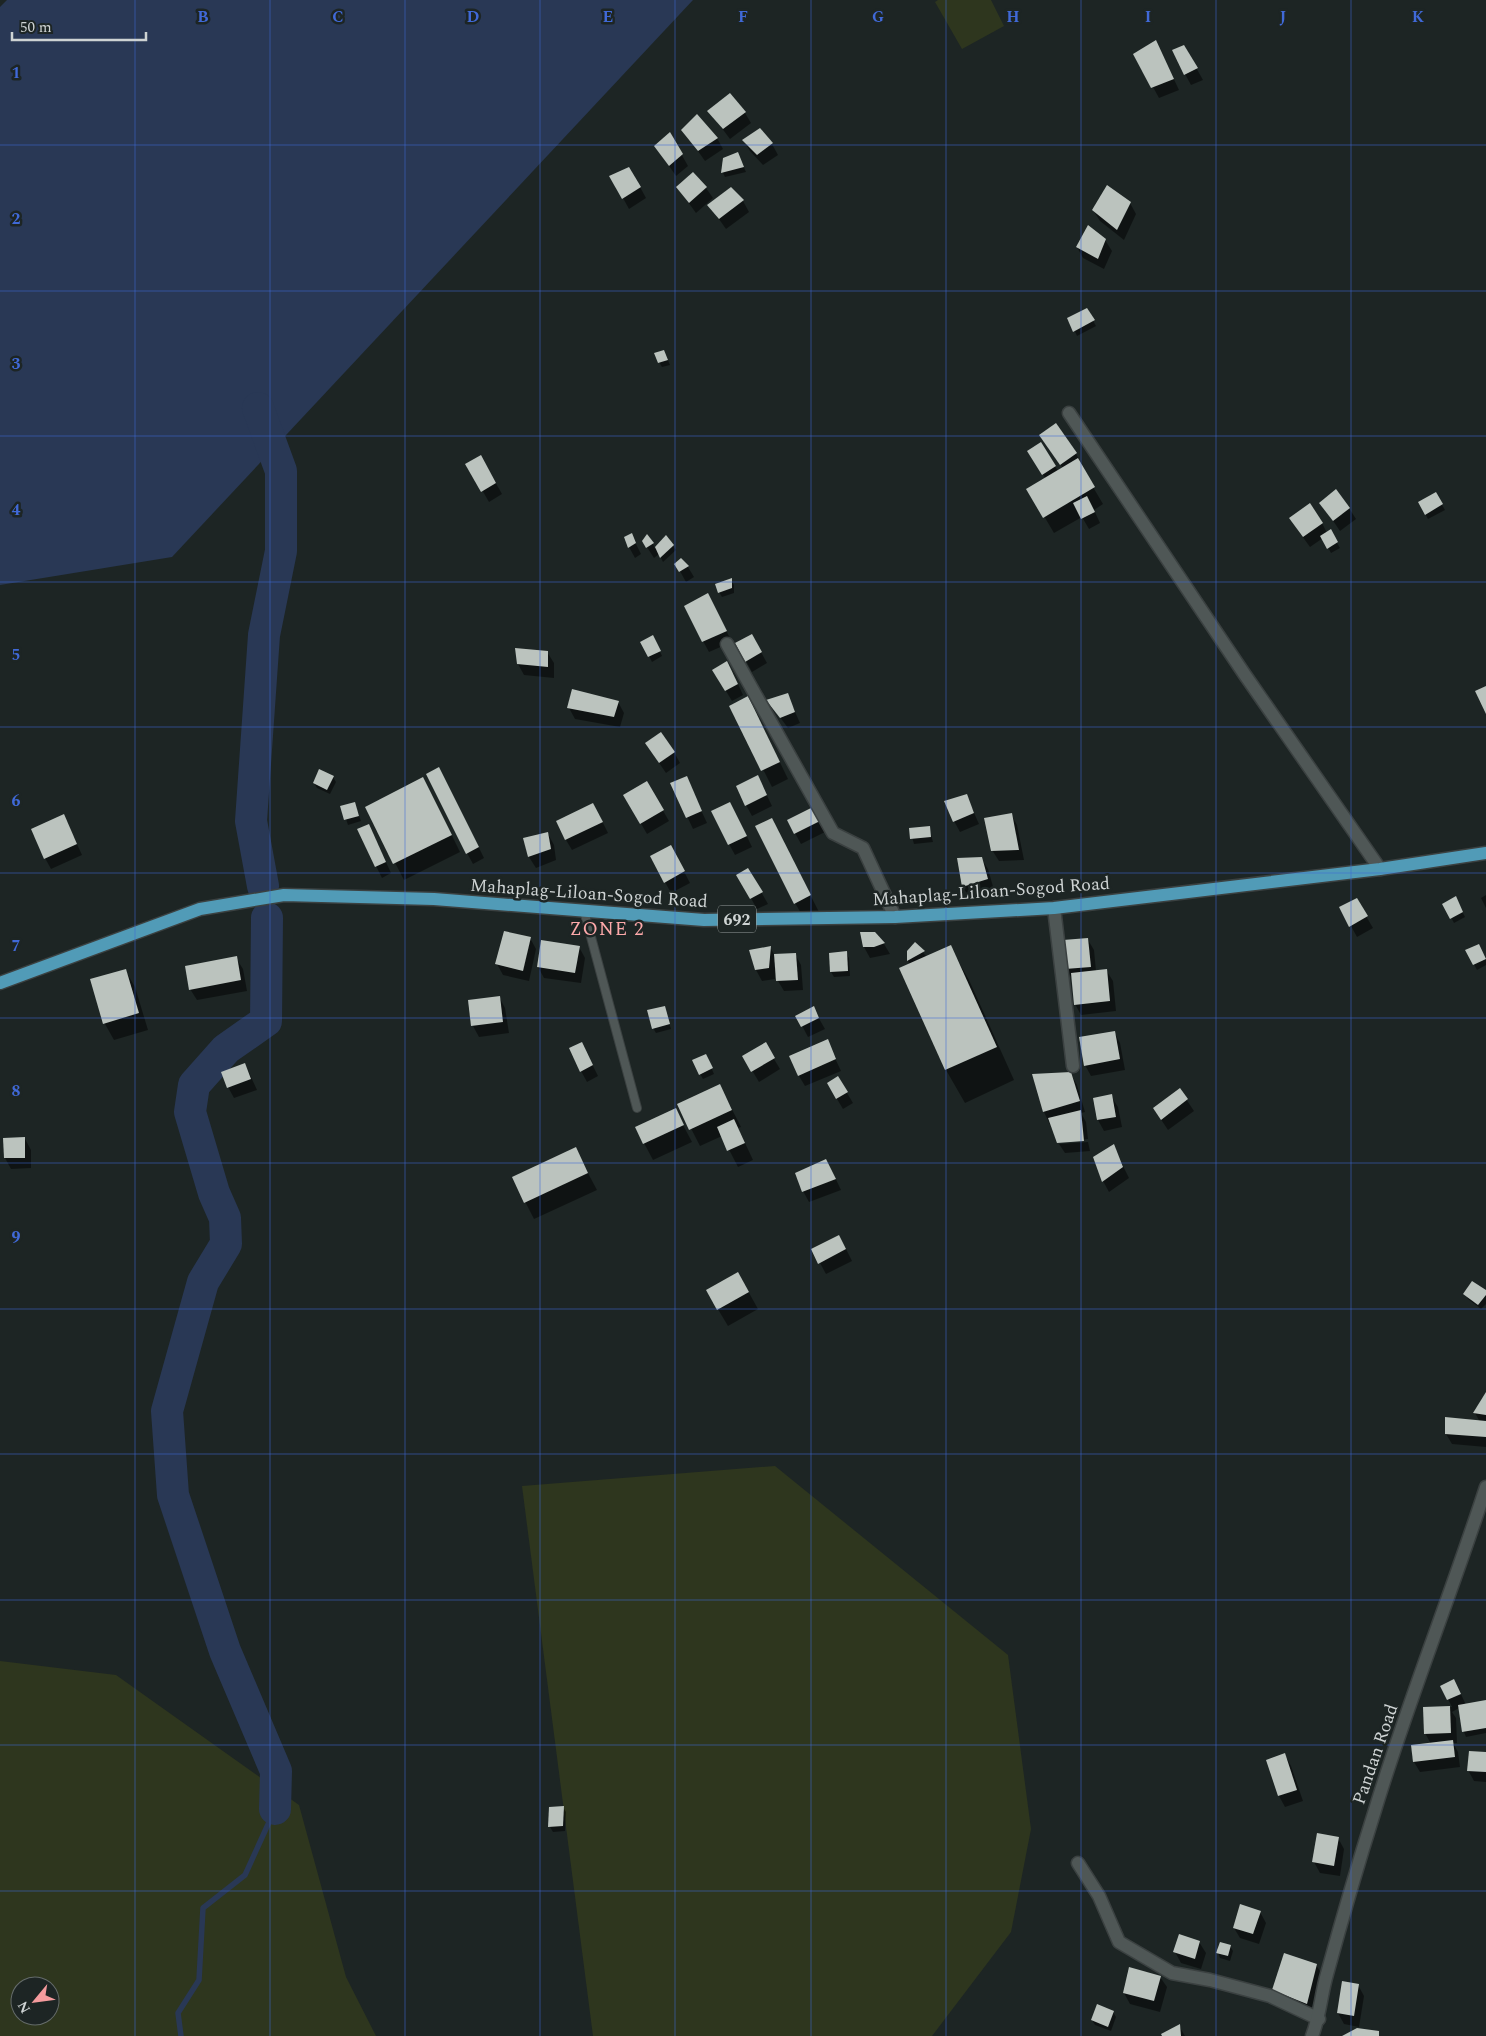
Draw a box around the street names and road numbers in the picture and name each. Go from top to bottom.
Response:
street label: Mahaplag-Liloan-Sogod Road [871,870,1111,913]
street label: Mahaplag-Liloan-Sogod Road [469,872,709,915]
road number: 692 [718,906,756,932]
street label: Pandan Road [1346,1700,1405,1808]

